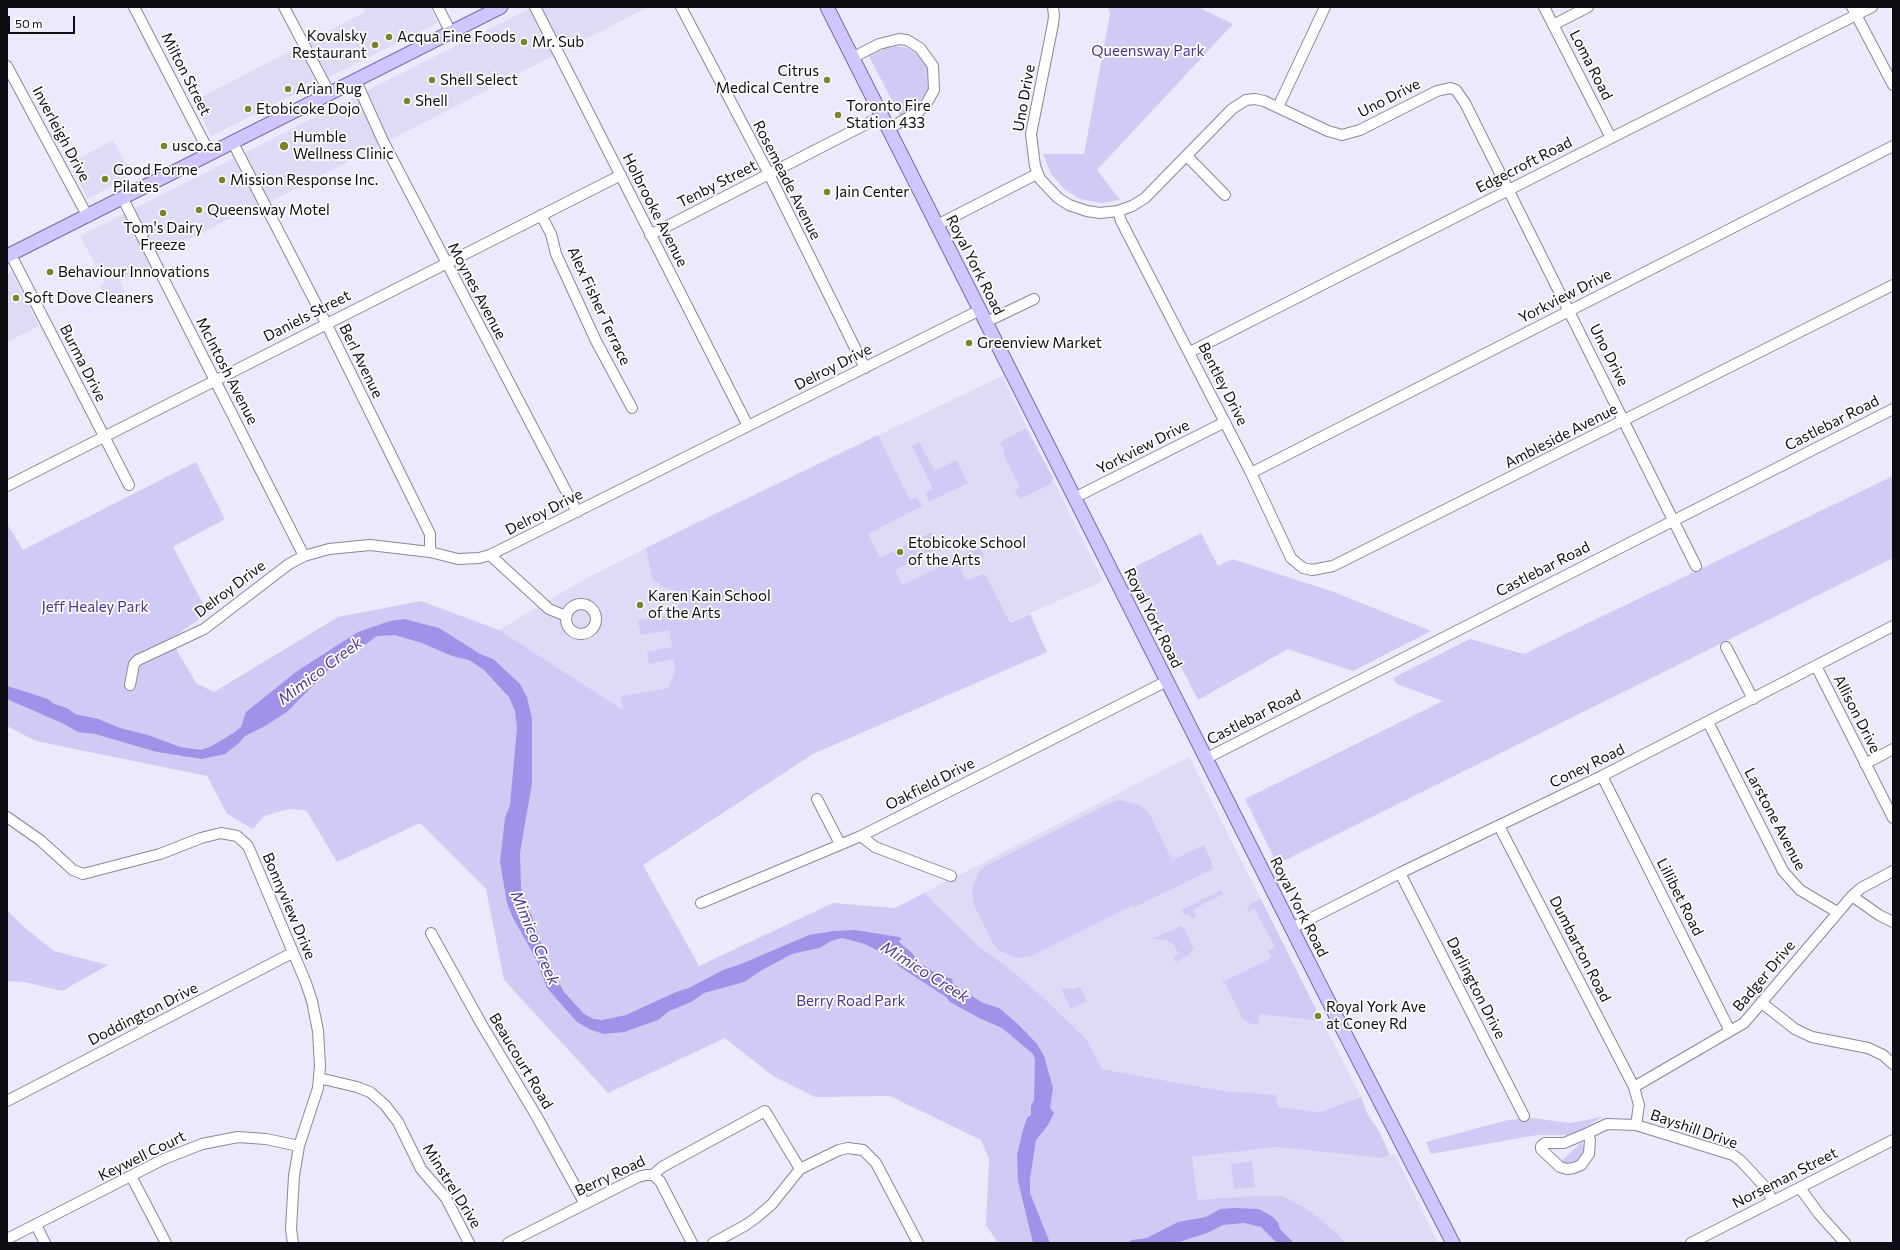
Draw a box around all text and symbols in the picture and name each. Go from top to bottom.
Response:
scale bar [10,8,77,34]
text: 50 m [15,16,43,30]
place label: Kovalsky Restaurant [292,27,367,62]
street label: Loma Road [1566,27,1616,103]
place label: Acqua Fine Foods [397,28,516,46]
street label: Milton Street [157,29,215,119]
marker: Acqua Fine Foods [384,32,394,42]
place label: Mr. Sub [532,33,584,51]
marker: Mr. Sub [519,37,529,47]
marker: Kovalsky Restaurant [370,40,380,50]
park label: Queensway Park [1091,42,1205,60]
place label: Citrus Medical Centre [716,62,819,97]
street label: Uno Drive [1009,63,1039,133]
place label: Shell Select [440,71,518,89]
marker: Shell Select [427,75,437,85]
marker: Citrus Medical Centre [822,75,832,85]
street label: Uno Drive [1355,75,1423,121]
place label: Arian Rug [296,80,362,98]
street label: Inverleigh Drive [28,83,94,185]
marker: Arian Rug [283,84,293,94]
place label: Shell [415,92,448,110]
marker: Shell [402,96,412,106]
place label: Toronto Fire Station 433 [846,97,931,132]
place label: Etobicoke Dojo [256,100,360,118]
marker: Etobicoke Dojo [243,104,253,114]
marker: Toronto Fire Station 433 [833,110,843,120]
street label: Rosemeade Avenue [749,117,825,243]
place label: Humble Wellness Clinic [293,128,394,163]
street label: Edgecroft Road [1473,133,1575,197]
place label: usco.ca [172,137,222,155]
marker: Humble Wellness Clinic [278,140,290,152]
marker: usco.ca [159,141,169,151]
street label: Holbrooke Avenue [619,150,691,270]
street label: Tenby Street [674,156,760,212]
place label: Good Forme Pilates [113,161,198,196]
place label: Mission Response Inc. [230,171,378,189]
marker: Good Forme Pilates [100,174,110,184]
marker: Mission Response Inc. [217,175,227,185]
place label: Jain Center [835,183,909,201]
marker: Jain Center [822,187,832,197]
place label: Queensway Motel [207,201,330,219]
marker: Queensway Motel [194,205,204,215]
marker: Tom's Dairy Freeze [158,208,168,218]
street label: Royal York Road [942,212,1008,318]
place label: Tom's Dairy Freeze [123,219,203,254]
street label: Moynes Avenue [444,240,510,342]
street label: Alex Fisher Terrace [564,244,634,368]
place label: Behaviour Innovations [58,263,209,281]
street label: Yorkview Drive [1516,265,1614,327]
marker: Behaviour Innovations [45,267,55,277]
street label: Daniels Street [261,286,353,346]
place label: Soft Dove Cleaners [24,289,153,307]
marker: Soft Dove Cleaners [11,293,21,303]
street label: McIntosh Avenue [192,314,262,428]
street label: Burma Drive [56,321,110,405]
street label: Berl Avenue [335,321,387,401]
street label: Uno Drive [1586,321,1632,389]
place label: Greenview Market [977,334,1102,352]
marker: Greenview Market [964,338,974,348]
street label: Bentley Drive [1194,339,1252,429]
street label: Delroy Drive [791,340,875,394]
street label: Castlebar Road [1782,392,1882,454]
street label: Ambleside Avenue [1502,400,1620,472]
street label: Yorkview Drive [1094,416,1192,478]
street label: Delroy Drive [502,485,586,539]
place label: Etobicoke School of the Arts [908,534,1026,569]
street label: Castlebar Road [1493,538,1593,600]
marker: Etobicoke School of the Arts [895,547,905,557]
street label: Delroy Drive [191,557,269,621]
street label: Royal York Road [1120,565,1186,671]
place label: Karen Kain School of the Arts [648,587,771,622]
park label: Jeff Healey Park [41,598,149,616]
marker: Karen Kain School of the Arts [635,600,645,610]
water label: Mimico Creek [274,633,366,709]
street label: Allison Drive [1830,672,1884,756]
street label: Castlebar Road [1204,686,1304,748]
street label: Coney Road [1547,740,1627,792]
street label: Oakfield Drive [882,754,978,814]
street label: Larstone Avenue [1740,765,1810,873]
street label: Bonnyview Drive [258,850,320,962]
street label: Royal York Road [1266,854,1332,960]
street label: Lillibet Road [1653,855,1707,939]
water label: Mimico Creek [506,888,564,988]
street label: Dumbarton Road [1545,893,1615,1005]
street label: Darlington Drive [1443,934,1509,1042]
water label: Mimico Creek [877,937,973,1007]
street label: Badger Drive [1729,937,1799,1015]
street label: Doddington Drive [85,979,201,1049]
park label: Berry Road Park [796,992,906,1010]
place label: Royal York Ave at Coney Rd [1326,998,1426,1033]
street label: Beaucourt Road [485,1010,557,1112]
marker: Royal York Ave at Coney Rd [1313,1011,1323,1021]
street label: Bayshill Drive [1648,1106,1740,1152]
street label: Keywell Court [95,1127,189,1185]
street label: Minstrel Drive [419,1140,485,1232]
street label: Norseman Street [1729,1144,1841,1212]
street label: Berry Road [572,1152,648,1200]

